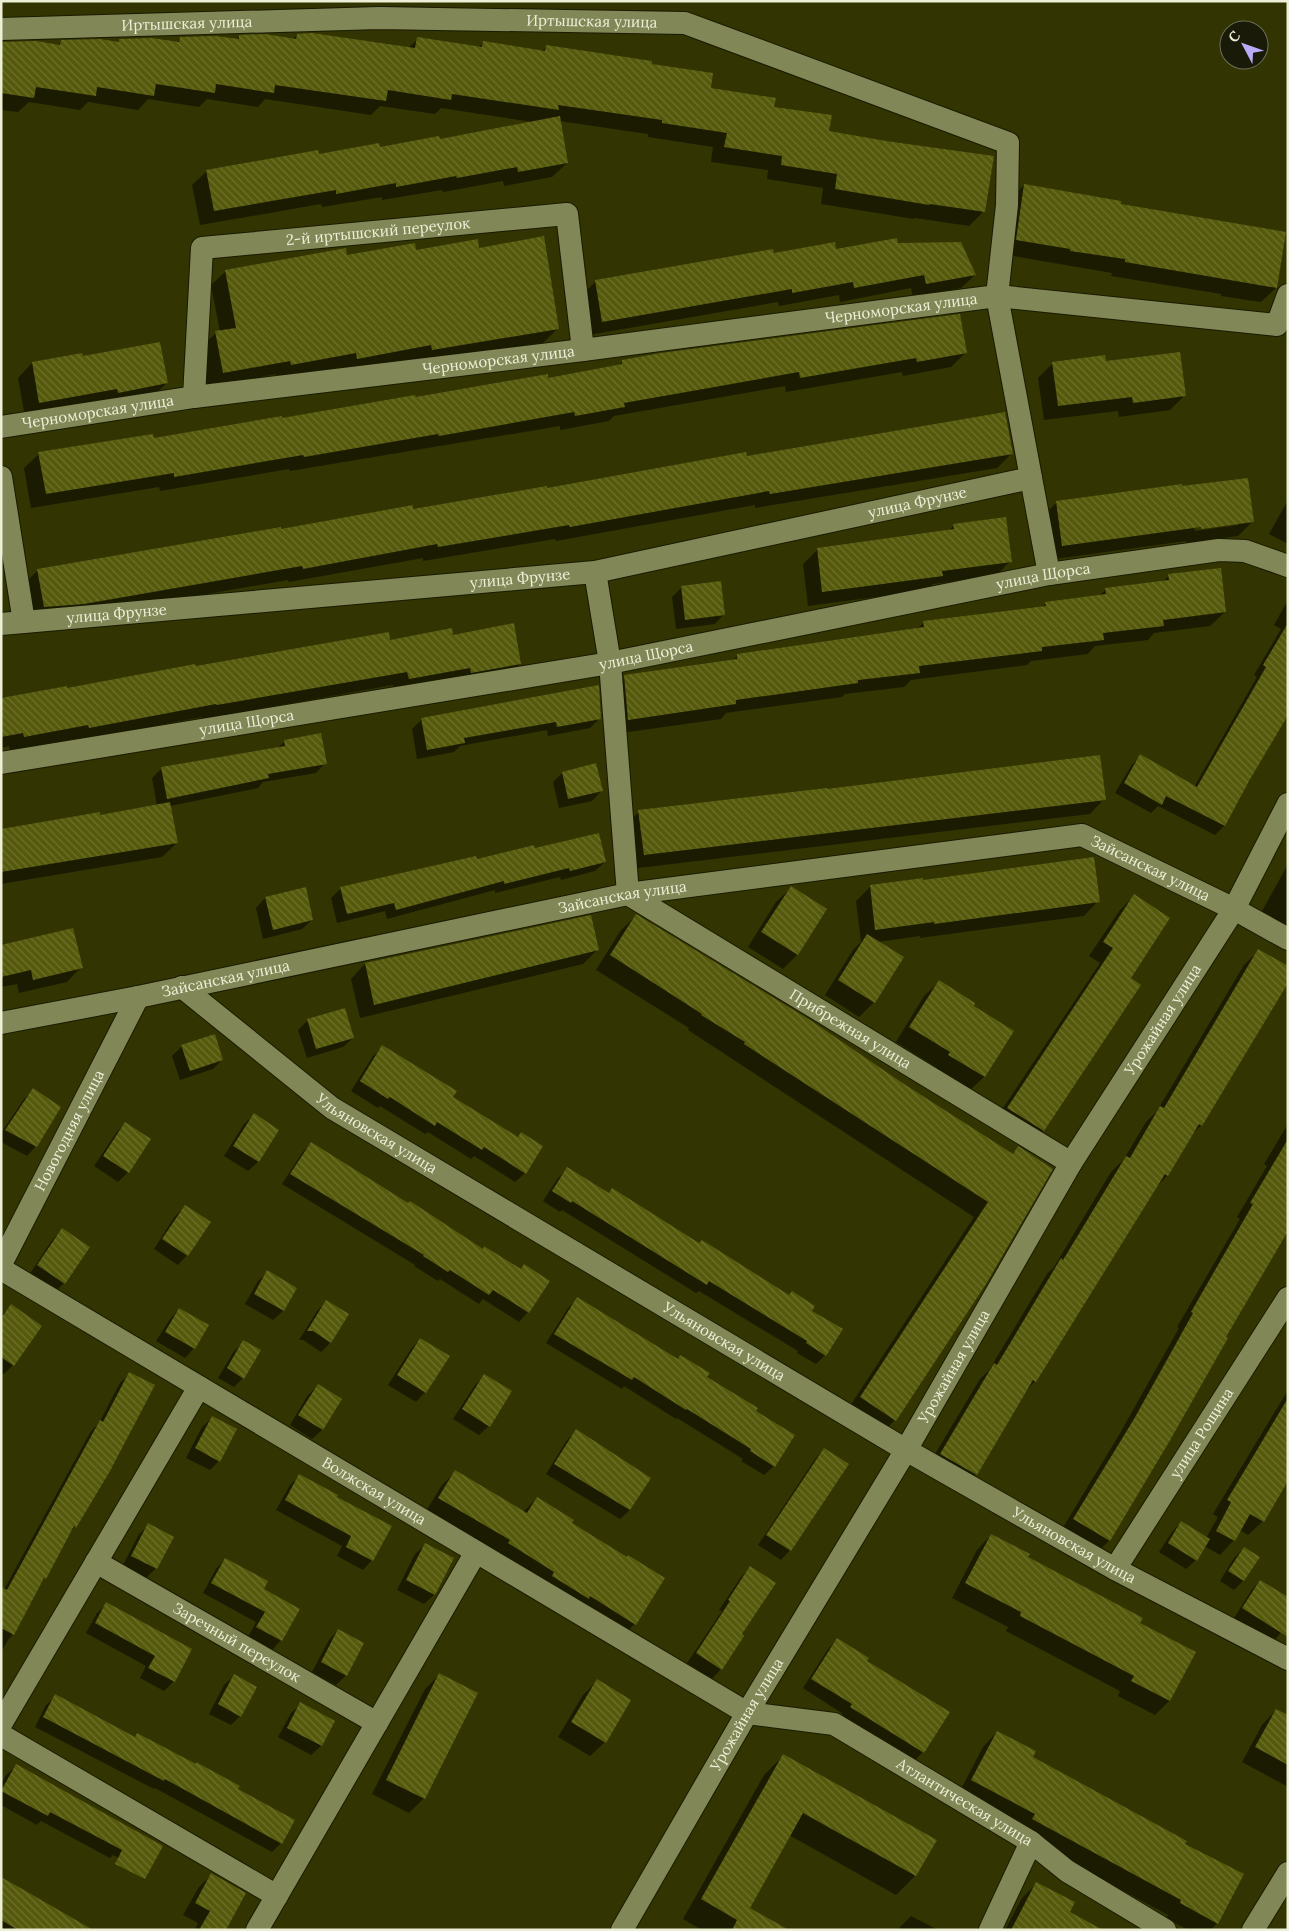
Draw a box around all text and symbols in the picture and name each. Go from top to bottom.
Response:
street label: Иртышская улица [526,10,658,32]
street label: Иртышская улица [121,12,253,34]
north arrow [1219,20,1269,70]
text: С [1224,27,1244,46]
street label: 2-й иртышский переулок [285,213,471,249]
street label: Черноморская улица [824,289,979,327]
street label: Черноморская улица [421,341,576,378]
street label: Черноморская улица [21,390,175,433]
street label: улица Фрунзе [866,482,968,522]
street label: улица Щорса [994,558,1092,594]
street label: улица Фрунзе [469,564,571,592]
street label: улица Фрунзе [66,600,167,627]
street label: улица Щорса [598,636,695,674]
street label: улица Щорса [198,705,296,739]
street label: Зайсанская улица [1088,831,1214,905]
street label: Зайсанская улица [556,876,688,917]
street label: Зайсанская улица [160,955,292,1001]
street label: Урожайная улица [1119,960,1205,1079]
street label: Прибрежная улица [786,984,915,1073]
street label: Новогодняя улица [30,1066,108,1194]
street label: Ульяновская улица [311,1088,441,1178]
street label: Ульяновская улица [659,1297,789,1385]
street label: Урожайная улица [913,1306,994,1427]
street label: улица Рощина [1165,1384,1237,1482]
street label: Волжская улица [319,1452,430,1529]
street label: Ульяновская улица [1008,1502,1139,1587]
street label: Заречный переулок [169,1598,304,1686]
street label: Урожайная улица [705,1654,787,1775]
street label: Атлантическая улица [892,1753,1036,1850]

